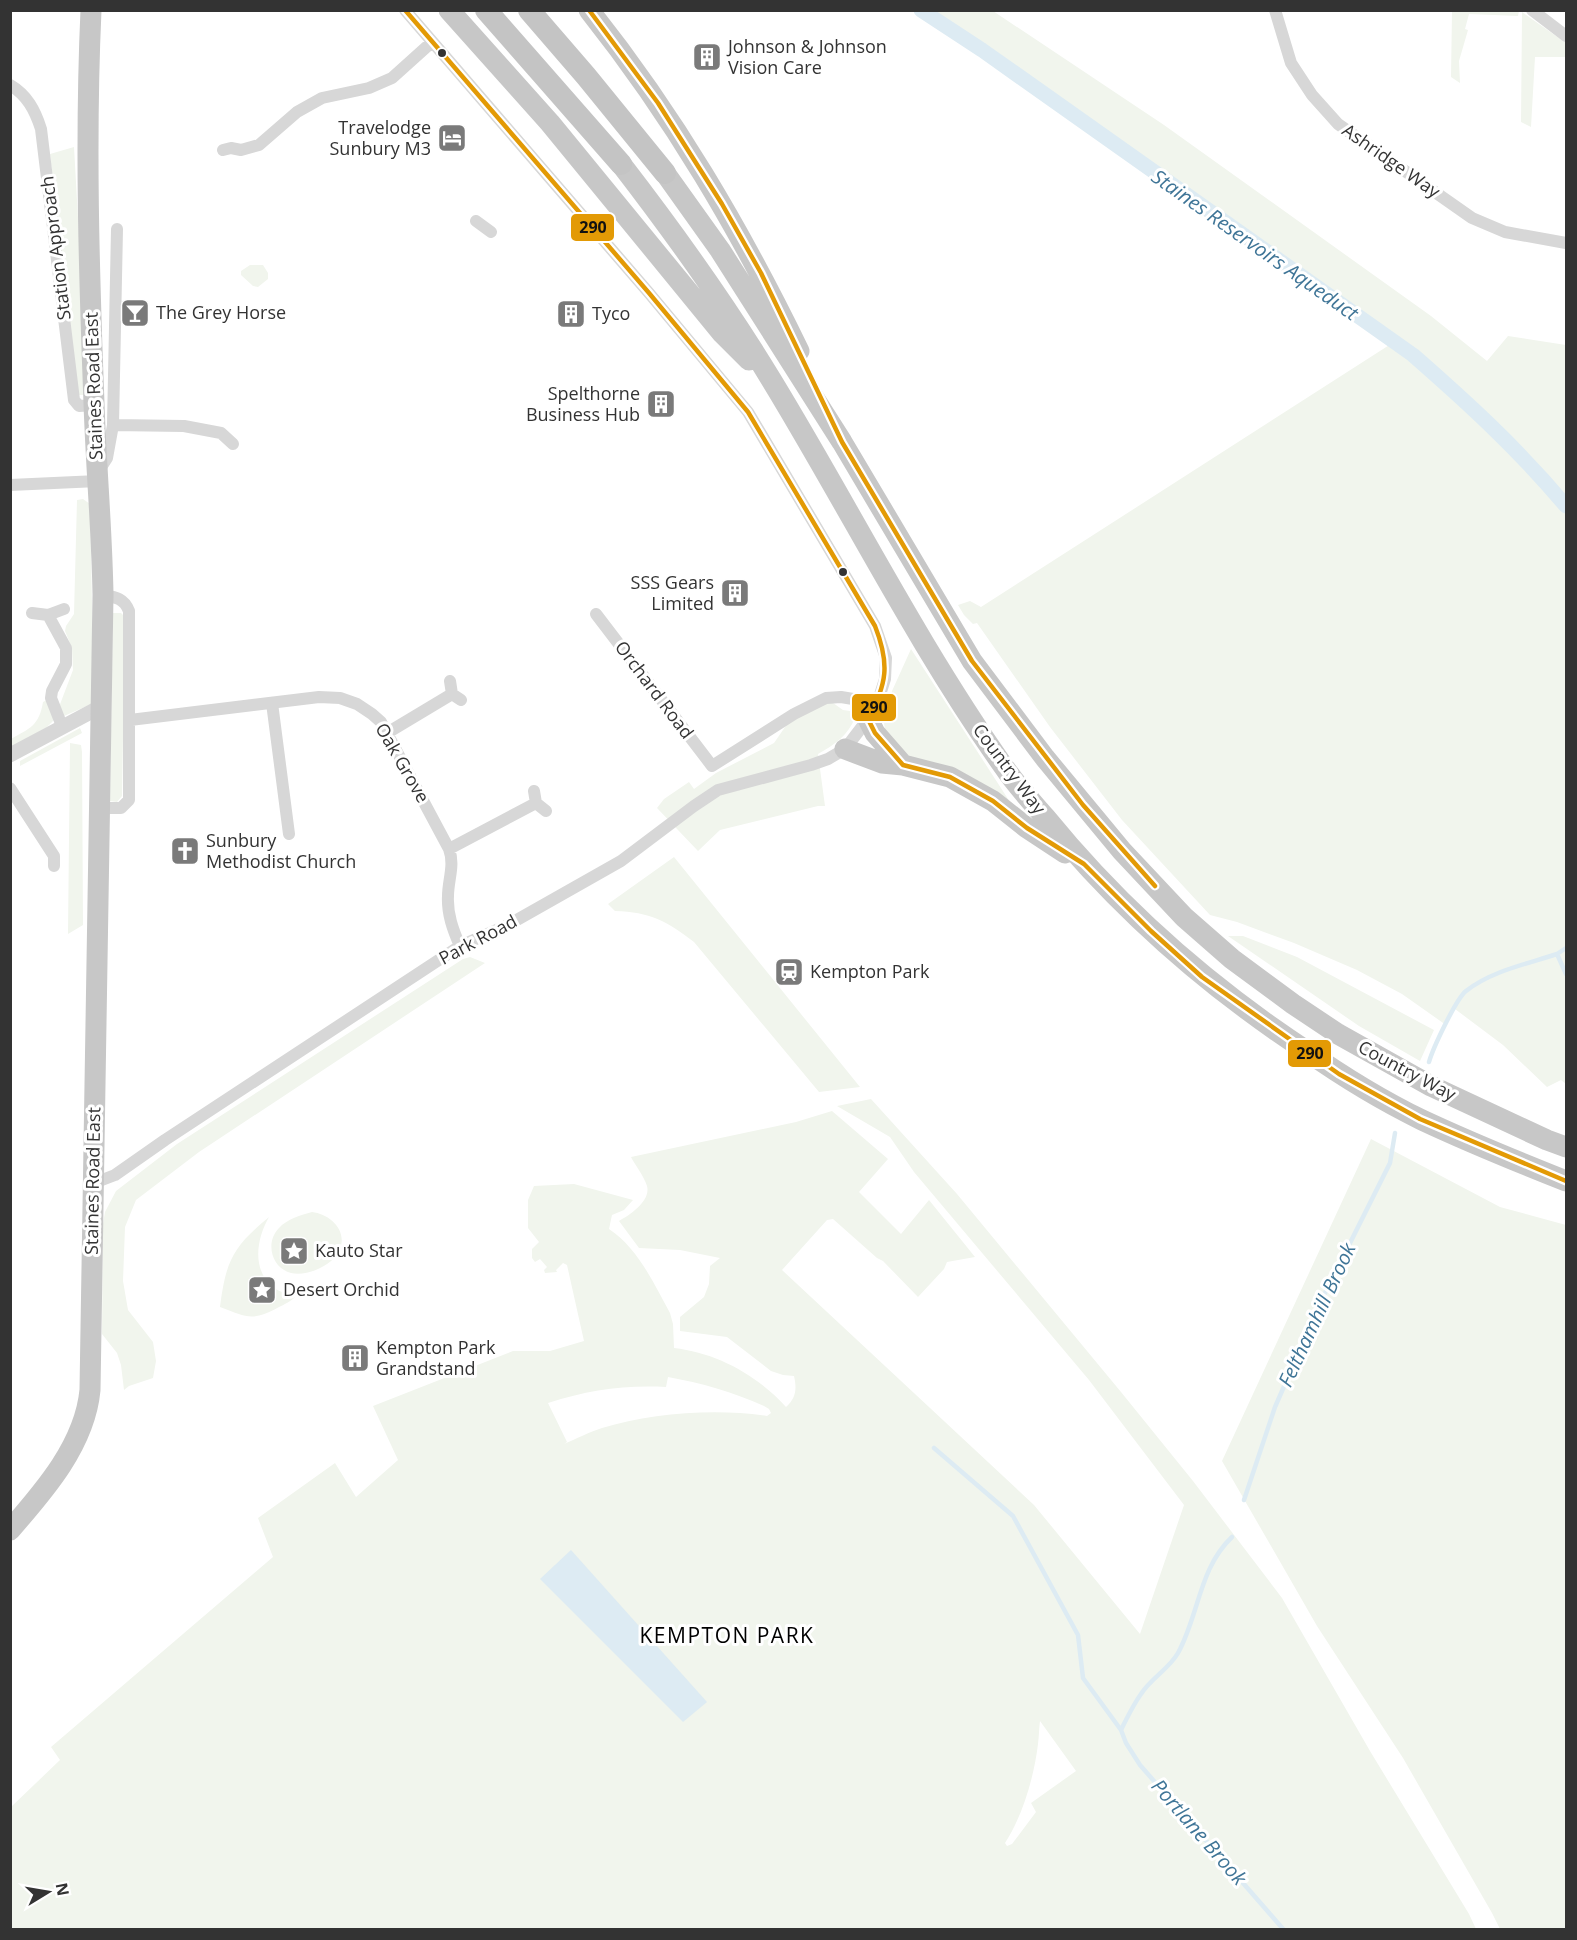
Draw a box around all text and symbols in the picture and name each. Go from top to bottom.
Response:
place label: Johnson & Johnson Vision Care [726,34,887,79]
building icon: Johnson & Johnson Vision Care [691,41,723,73]
unlabelled marker [436,47,448,59]
place label: Travelodge Sunbury M3 [329,115,431,160]
street label: Ashridge Way [1338,118,1446,203]
hotel icon: Travelodge Sunbury M3 [436,122,468,154]
water label: Staines Reservoirs Aqueduct [1147,163,1365,327]
street label: Station Approach [34,175,76,322]
line badge: 290 [570,213,615,242]
text: 290 [579,216,607,238]
bar icon: The Grey Horse [119,297,151,329]
building icon: Tyco [555,298,587,330]
place label: The Grey Horse [156,300,286,324]
place label: Tyco [592,301,630,325]
street label: Staines Road East [78,312,108,460]
place label: Spelthorne Business Hub [526,381,640,426]
building icon: Spelthorne Business Hub [645,388,677,420]
unlabelled marker [837,566,849,578]
place label: SSS Gears Limited [631,570,714,615]
building icon: SSS Gears Limited [719,577,751,609]
street label: Orchard Road [610,635,700,743]
line badge: 290 [851,693,897,722]
text: 290 [860,696,888,718]
street label: Oak Grove [370,718,435,807]
street label: Country Way [968,718,1052,819]
place label: Sunbury Methodist Church [206,828,356,873]
church icon: Sunbury Methodist Church [169,835,201,867]
street label: Park Road [434,909,521,970]
station icon: Kempton Park [773,956,805,988]
place label: Kempton Park [810,959,930,983]
street label: Country Way [1354,1034,1461,1106]
line badge: 290 [1287,1039,1332,1068]
text: 290 [1296,1042,1324,1064]
street label: Staines Road East [79,1107,105,1255]
place icon: Kauto Star [278,1235,310,1267]
place label: Kauto Star [315,1238,403,1262]
water label: Felthamhill Brook [1271,1238,1362,1391]
place icon: Desert Orchid [246,1274,278,1306]
place label: Desert Orchid [283,1277,400,1301]
place label: Kempton Park Grandstand [376,1335,496,1380]
building icon: Kempton Park Grandstand [339,1342,371,1374]
district label: KEMPTON PARK [640,1621,814,1649]
water label: Portlane Brook [1146,1773,1254,1891]
north arrow [18,1862,78,1922]
text: N [51,1881,75,1898]

